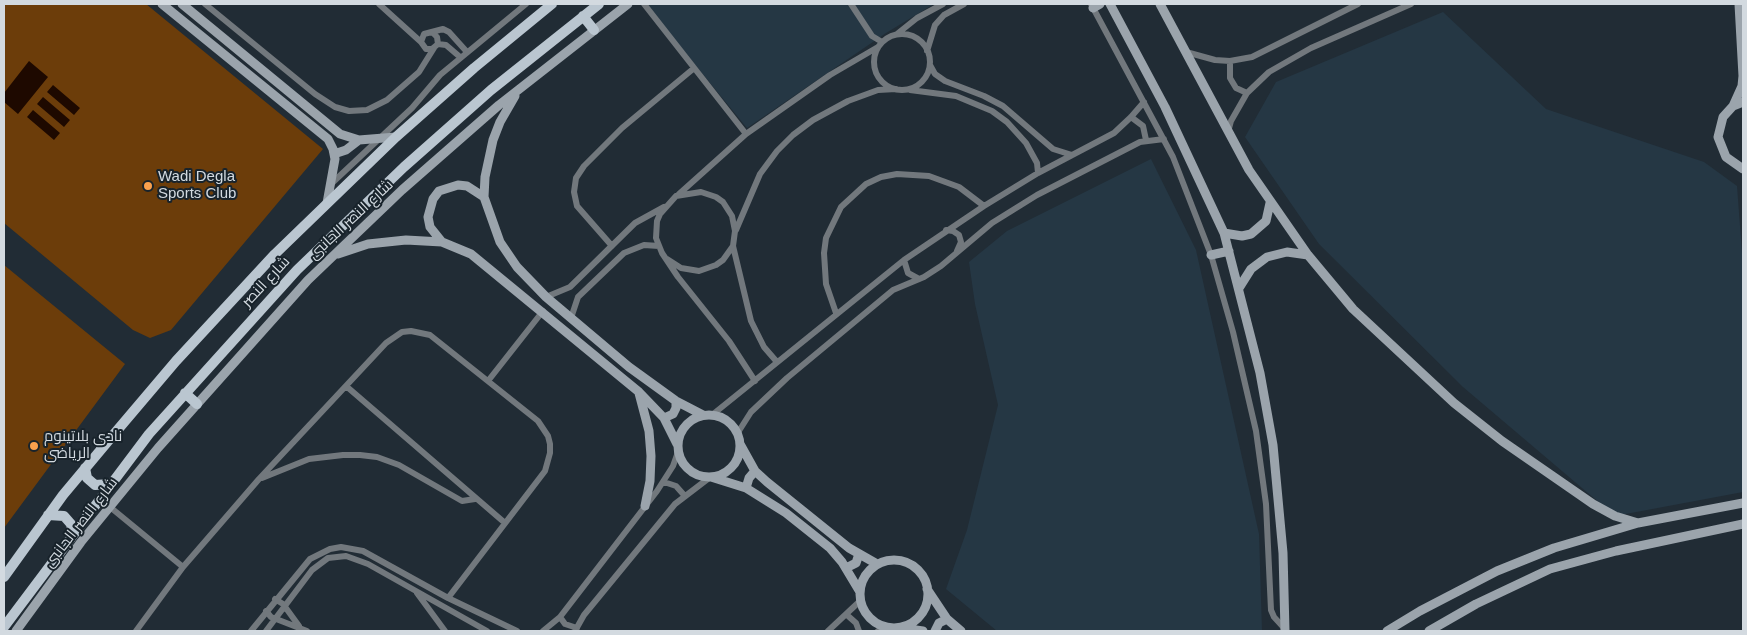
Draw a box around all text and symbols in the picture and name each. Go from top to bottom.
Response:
place label: Wadi Degla Sports Club [158,168,236,203]
street label: شارع النصر الجانبى [305,176,397,264]
marker: Wadi Degla Sports Club [142,180,154,192]
street label: شارع النصر [238,253,294,311]
place label: نادى بلاتينوم الرياضى [44,428,122,463]
marker: نادى بلاتينوم الرياضى [28,440,40,452]
street label: شارع النصر الجانبى [40,474,122,572]

